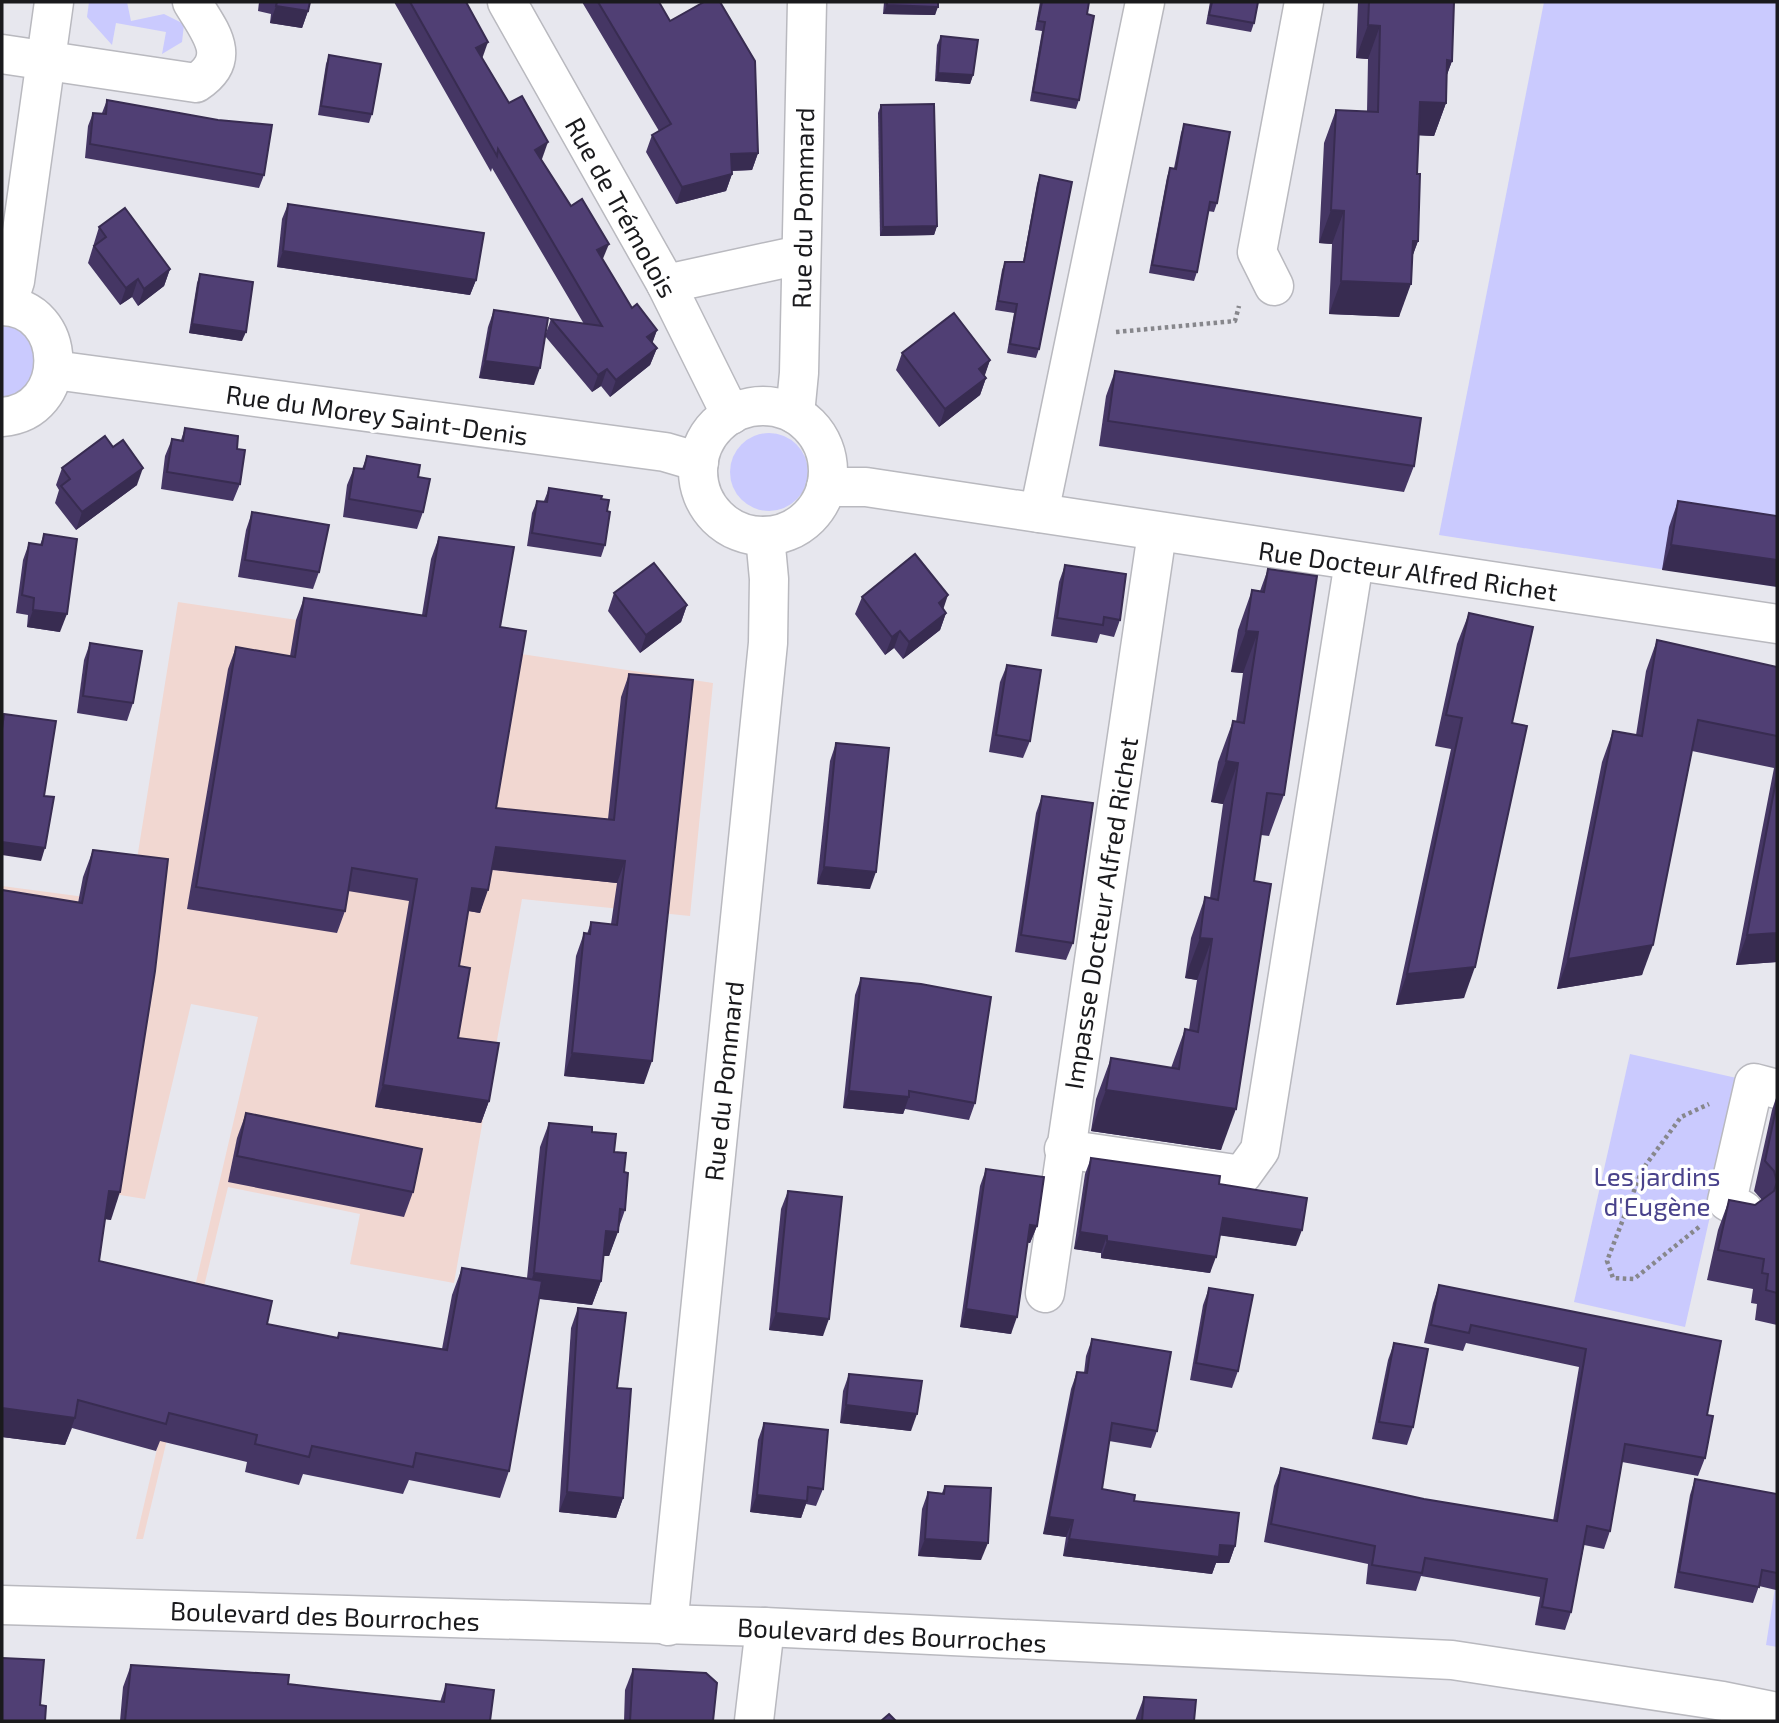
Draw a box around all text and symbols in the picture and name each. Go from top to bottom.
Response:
street label: Rue du Pommard [785,107,819,309]
street label: Rue de Trémolois [560,112,684,302]
street label: Rue du Morey Saint-Denis [224,377,530,451]
street label: Rue Docteur Alfred Richet [1256,534,1560,606]
street label: Impasse Docteur Alfred Richet [1057,735,1143,1091]
street label: Rue du Pommard [697,979,749,1183]
park label: Les jardins d'Eugène [1594,1160,1720,1221]
street label: Boulevard des Bourroches [170,1594,480,1636]
street label: Boulevard des Bourroches [736,1610,1048,1658]

